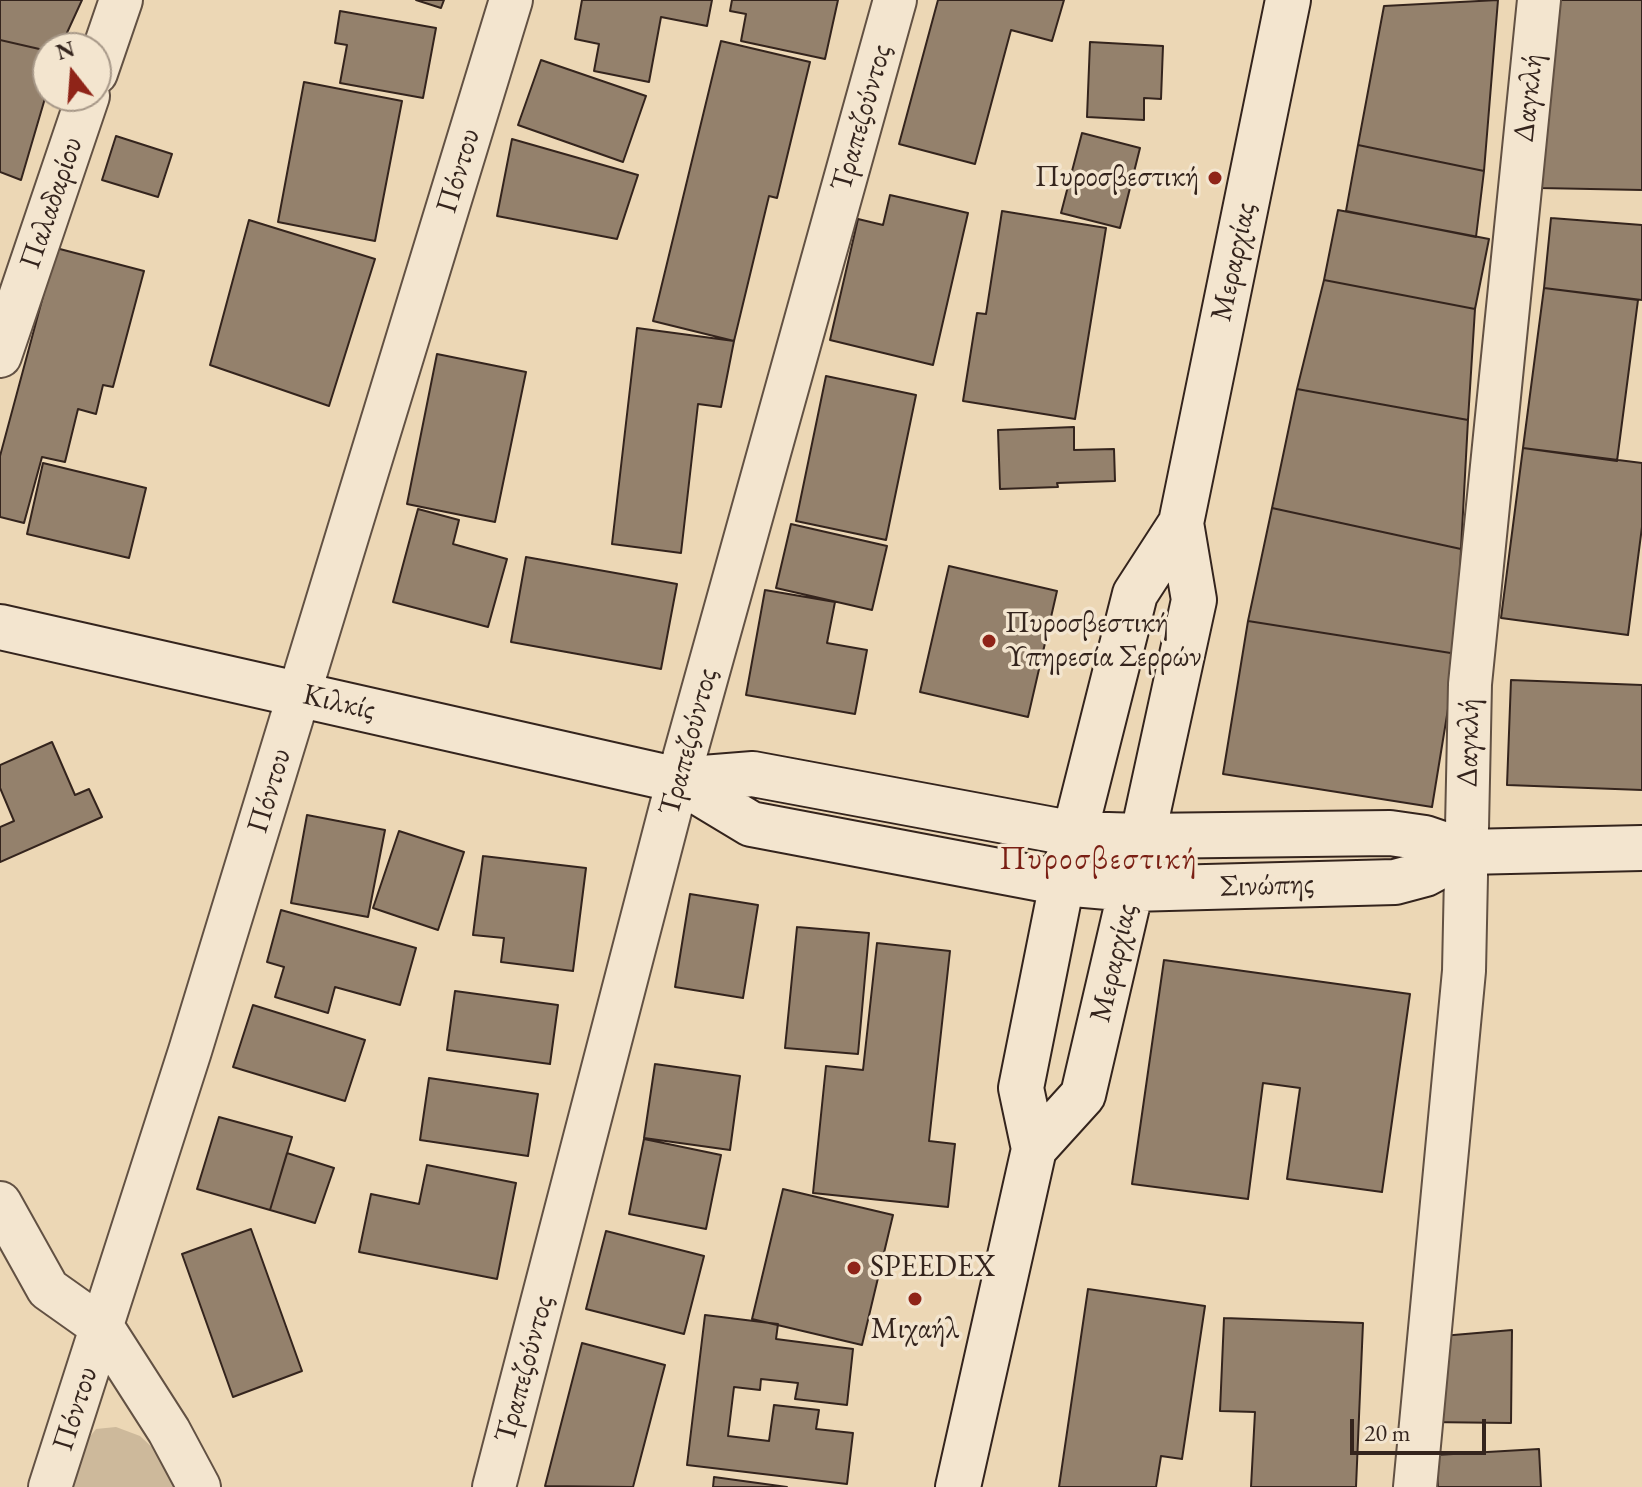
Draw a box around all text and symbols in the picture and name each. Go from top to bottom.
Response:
north arrow [32,32,112,112]
text: N [53,34,78,67]
street label: Τραπεζούντος [824,40,900,196]
street label: Δαγκλή [1506,52,1552,144]
street label: Πόντου [429,124,489,218]
street label: Παλαδαρίου [13,132,91,274]
place label: Πυροσβεστική [1035,160,1199,196]
marker: Πυροσβεστική [1206,169,1224,187]
street label: Μεραρχίας [1204,199,1264,325]
place label: Πυροσβεστική Υπηρεσία Σερρών [1005,606,1202,676]
marker: Πυροσβεστική Υπηρεσία Σερρών [980,632,998,650]
street label: Τραπεζούντος [652,664,726,820]
street label: Κιλκίς [299,677,379,729]
street label: Δαγκλή [1450,698,1488,788]
street label: Πόντου [240,744,300,838]
district label: Πυροσβεστική [1000,841,1198,879]
street label: Σινώπης [1219,866,1315,906]
street label: Μεραρχίας [1083,900,1145,1026]
place label: SPEEDEX [870,1250,995,1286]
marker: SPEEDEX [845,1259,863,1277]
marker: Μιχαήλ [906,1290,924,1308]
street label: Τραπεζούντος [488,1291,562,1447]
place label: Μιχαήλ [871,1312,959,1348]
street label: Πόντου [46,1362,106,1456]
scale bar [1354,1403,1490,1453]
text: 20 m [1364,1417,1411,1448]

